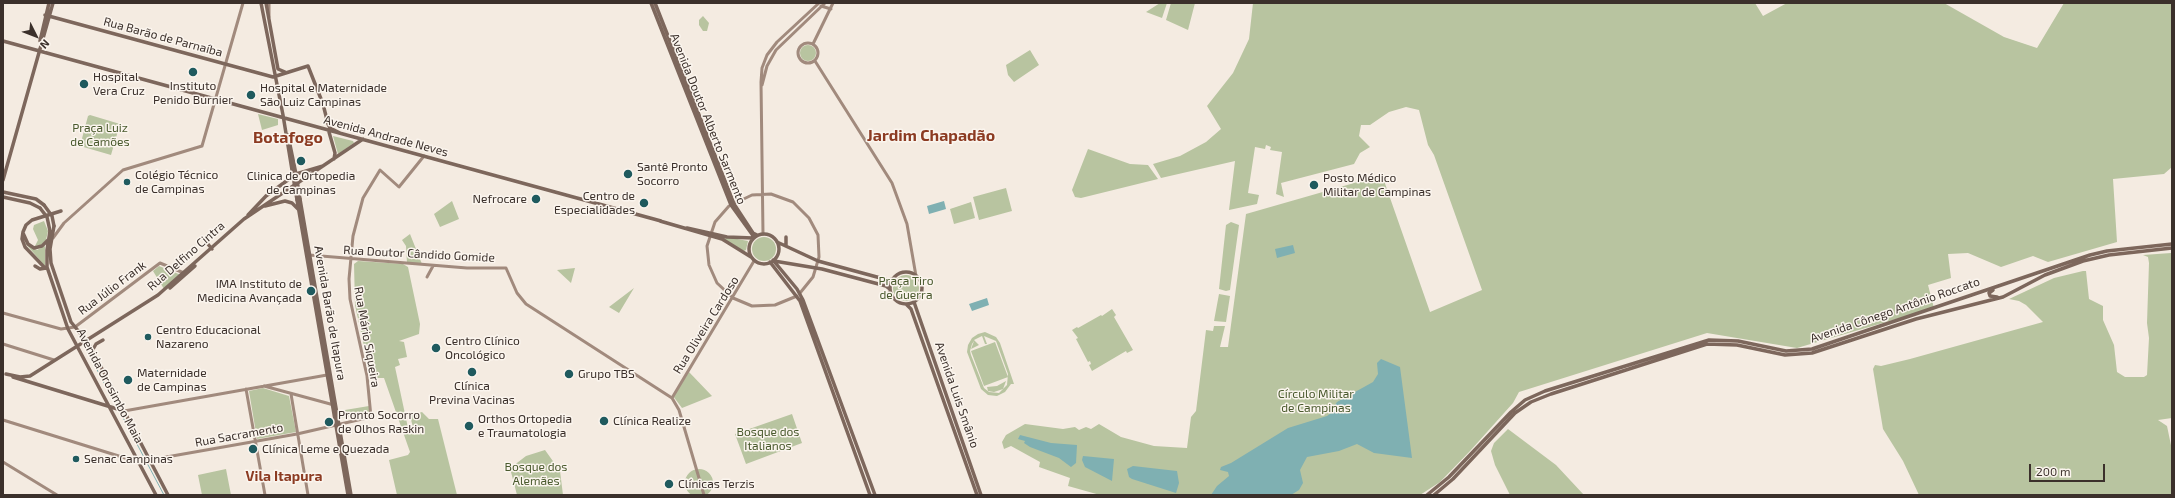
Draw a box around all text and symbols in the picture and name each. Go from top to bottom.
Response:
street label: Rua Barão de Parnaíba [102,14,224,60]
north arrow [16,16,56,56]
street label: Avenida Doutor Alberto Sarmento [667,31,749,207]
text: N [38,37,53,52]
marker: Instituto Penido Burnier [187,66,199,78]
place label: Hospital Vera Cruz [93,70,145,98]
marker: Hospital Vera Cruz [78,78,90,90]
place label: Instituto Penido Burnier [153,79,233,107]
place label: Hospital e Maternidade São Luiz Campinas [260,81,387,109]
marker: Hospital e Maternidade São Luiz Campinas [245,89,257,101]
street label: Avenida Andrade Neves [322,112,450,160]
park label: Praça Luiz de Camões [70,121,130,149]
district label: Jardim Chapadão [867,126,995,146]
district label: Botafogo [253,128,323,148]
marker: Clinica de Ortopedia de Campinas [295,155,307,167]
place label: Santê Pronto Socorro [637,160,708,188]
place label: Colégio Técnico de Campinas [135,168,218,196]
marker: Santê Pronto Socorro [622,168,634,180]
place label: Clinica de Ortopedia de Campinas [247,169,355,197]
place label: Posto Médico Militar de Campinas [1323,171,1431,199]
marker: Colégio Técnico de Campinas [122,177,132,187]
marker: Posto Médico Militar de Campinas [1308,179,1320,191]
place label: Centro de Especialidades [554,189,635,217]
place label: Nefrocare [473,192,527,206]
marker: Nefrocare [530,193,542,205]
marker: Centro de Especialidades [638,197,650,209]
street label: Rua Delfino Cintra [144,218,228,294]
street label: Rua Doutor Cândido Gomide [343,243,495,265]
street label: Avenida Barão de Itapura [311,245,349,381]
street label: Rua Júlio Frank [75,258,149,318]
street label: Rua Oliveira Cardoso [670,273,742,377]
park label: Praça Tiro de Guerra [878,274,934,302]
street label: Avenida Cônego Antônio Roccato [1808,274,1982,346]
place label: IMA Instituto de Medicina Avançada [197,277,302,305]
marker: IMA Instituto de Medicina Avançada [305,285,317,297]
street label: Rua Mário Siqueira [351,285,383,389]
place label: Centro Educacional Nazareno [156,323,261,351]
street label: Avenida Orosimbo Maia [74,326,146,446]
marker: Centro Educacional Nazareno [143,332,153,342]
place label: Centro Clínico Oncológico [445,334,520,362]
street label: Avenida Luis Smânio [932,340,982,450]
marker: Centro Clínico Oncológico [430,342,442,354]
place label: Maternidade de Campinas [137,366,207,394]
marker: Clínica Previna Vacinas [466,366,478,378]
place label: Grupo TBS [578,367,635,381]
marker: Grupo TBS [563,368,575,380]
marker: Maternidade de Campinas [122,374,134,386]
place label: Clínica Previna Vacinas [429,379,515,407]
park label: Círculo Militar de Campinas [1278,387,1354,415]
place label: Pronto Socorro de Olhos Raskin [338,408,424,436]
place label: Orthos Ortopedia e Traumatologia [478,412,572,440]
place label: Clínica Realize [613,414,691,428]
marker: Clínica Realize [598,415,610,427]
marker: Pronto Socorro de Olhos Raskin [323,416,335,428]
street label: Rua Sacramento [194,420,284,450]
marker: Orthos Ortopedia e Traumatologia [463,420,475,432]
park label: Bosque dos Italianos [737,425,799,453]
place label: Clínica Leme e Quezada [262,442,389,456]
marker: Clínica Leme e Quezada [247,443,259,455]
place label: Senac Campinas [84,452,173,466]
marker: Senac Campinas [71,454,81,464]
scale bar [2031,456,2107,482]
park label: Bosque dos Alemães [505,460,567,488]
text: 200 m [2036,464,2070,478]
district label: Vila Itapura [246,468,322,484]
place label: Clínicas Terzis [678,477,755,491]
marker: Clínicas Terzis [663,478,675,490]

